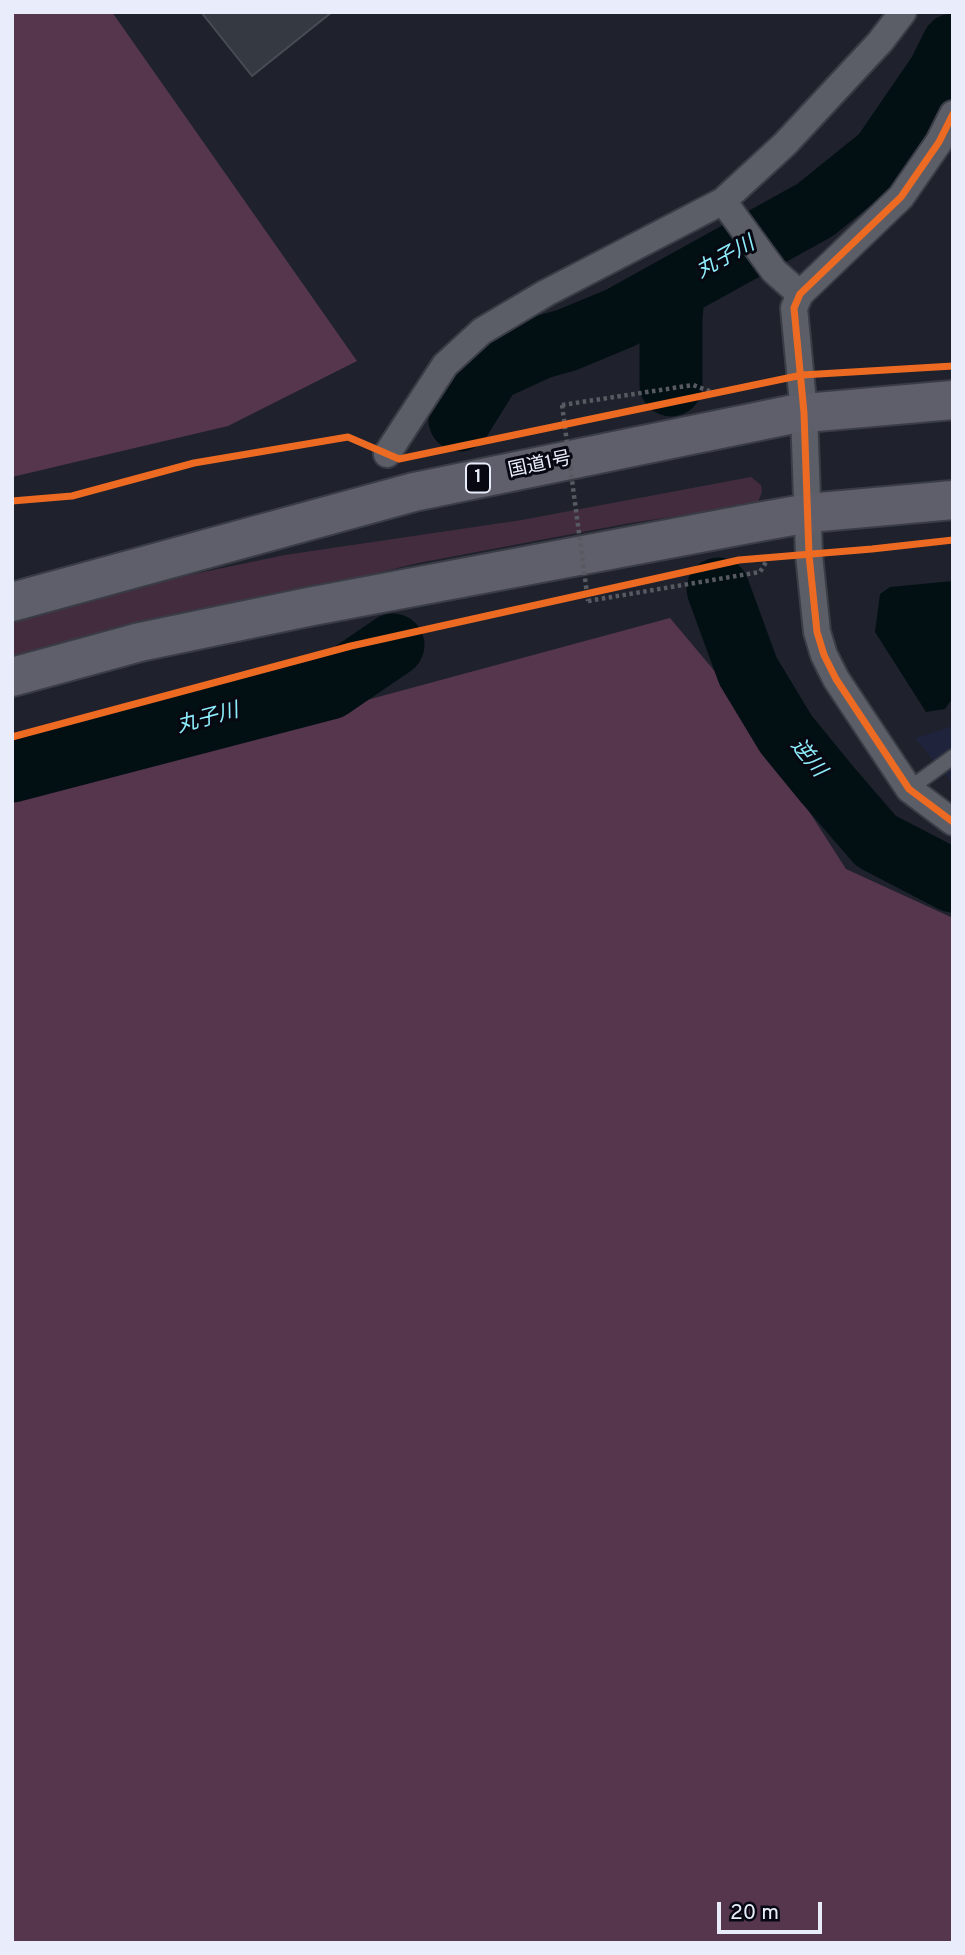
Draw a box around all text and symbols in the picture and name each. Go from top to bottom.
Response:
water label: 丸子川 [692,233,760,285]
street label: 国道1号 [506,448,574,484]
road number: 1 [466,464,490,492]
water label: 丸子川 [174,700,242,740]
water label: 逆川 [784,735,830,783]
scale bar [720,1888,825,1932]
text: 20 m [730,1900,779,1927]

